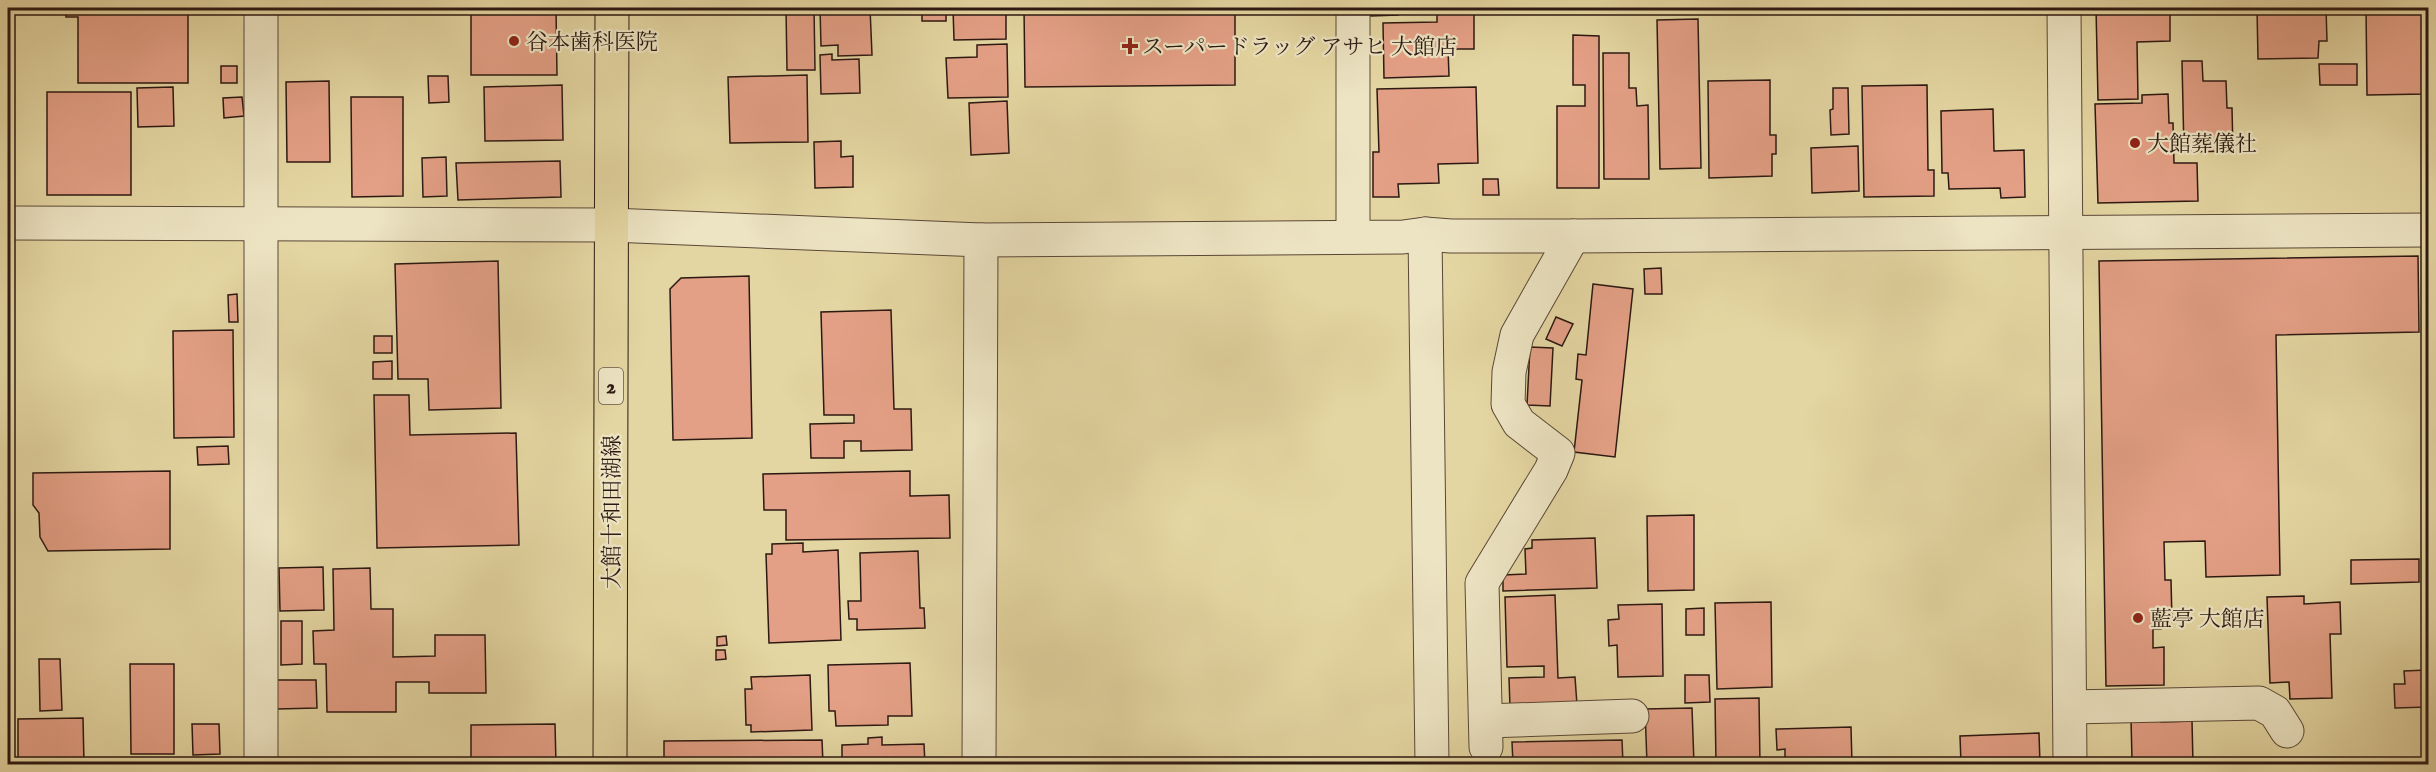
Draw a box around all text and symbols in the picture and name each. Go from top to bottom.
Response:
place label: 谷本歯科医院 [526,29,658,57]
marker: 谷本歯科医院 [507,34,521,48]
place label: スーパードラッグ アサヒ 大館店 [1142,34,1457,62]
marker: スーパードラッグ アサヒ 大館店 [1123,39,1137,53]
place label: 大館葬儀社 [2147,131,2257,159]
marker: 大館葬儀社 [2128,136,2142,150]
road number: 2 [599,368,623,404]
street label: 大館十和田湖線 [599,435,627,589]
place label: 藍亭 大館店 [2150,606,2265,634]
marker: 藍亭 大館店 [2131,611,2145,625]

